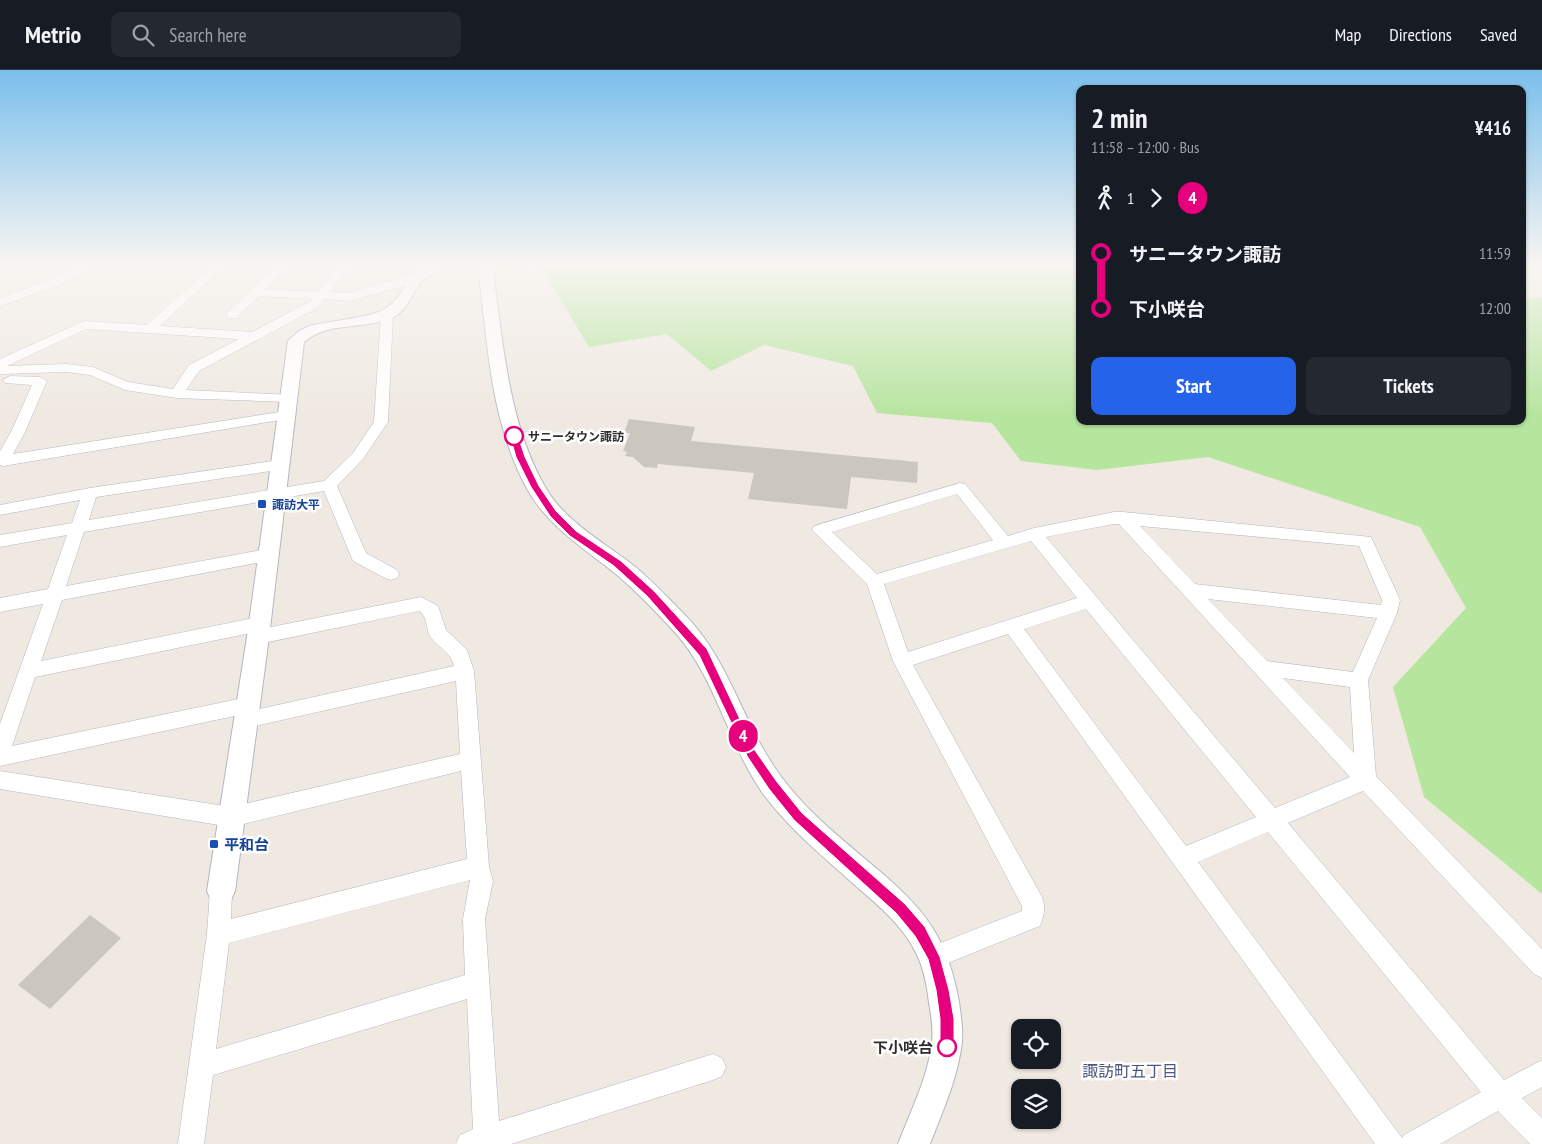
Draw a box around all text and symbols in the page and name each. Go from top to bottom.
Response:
search box [111,12,461,57]
text: Metrio [25,19,81,50]
icon: search [129,21,157,49]
text: Search here [169,23,247,47]
text: Map [1335,23,1361,46]
text: Directions [1389,23,1452,46]
text: Saved [1480,23,1517,46]
text: 2 min [1091,99,1148,136]
text: ¥416 [1475,116,1511,140]
text: 11:58 – 12:00 · Bus [1091,137,1199,157]
icon: walk [1091,184,1119,212]
icon: forward [1142,184,1170,212]
text: 4 [1188,186,1197,209]
text: 1 [1127,188,1134,208]
text: サニータウン諏訪 [1129,242,1281,266]
text: 11:59 [1479,243,1511,263]
text: 下小咲台 [1129,297,1205,321]
text: 12:00 [1479,298,1511,318]
button: Start [1091,357,1296,415]
button: Tickets [1306,357,1511,415]
marker: サニータウン諏訪 [504,426,524,446]
place label: サニータウン諏訪 [528,429,624,444]
place label: 諏訪大平 [272,497,320,512]
marker: 諏訪大平 [256,498,268,510]
line badge: 4 [727,720,759,752]
text: 4 [739,724,747,747]
place label: 平和台 [224,835,269,854]
marker: 平和台 [208,838,220,850]
map controls [1011,1019,1061,1129]
button: locate [1011,1019,1061,1069]
marker: 下小咲台 [937,1037,957,1057]
place label: 下小咲台 [873,1038,933,1057]
district label: 諏訪町五丁目 [1082,1061,1178,1081]
button: layers [1011,1079,1061,1129]

